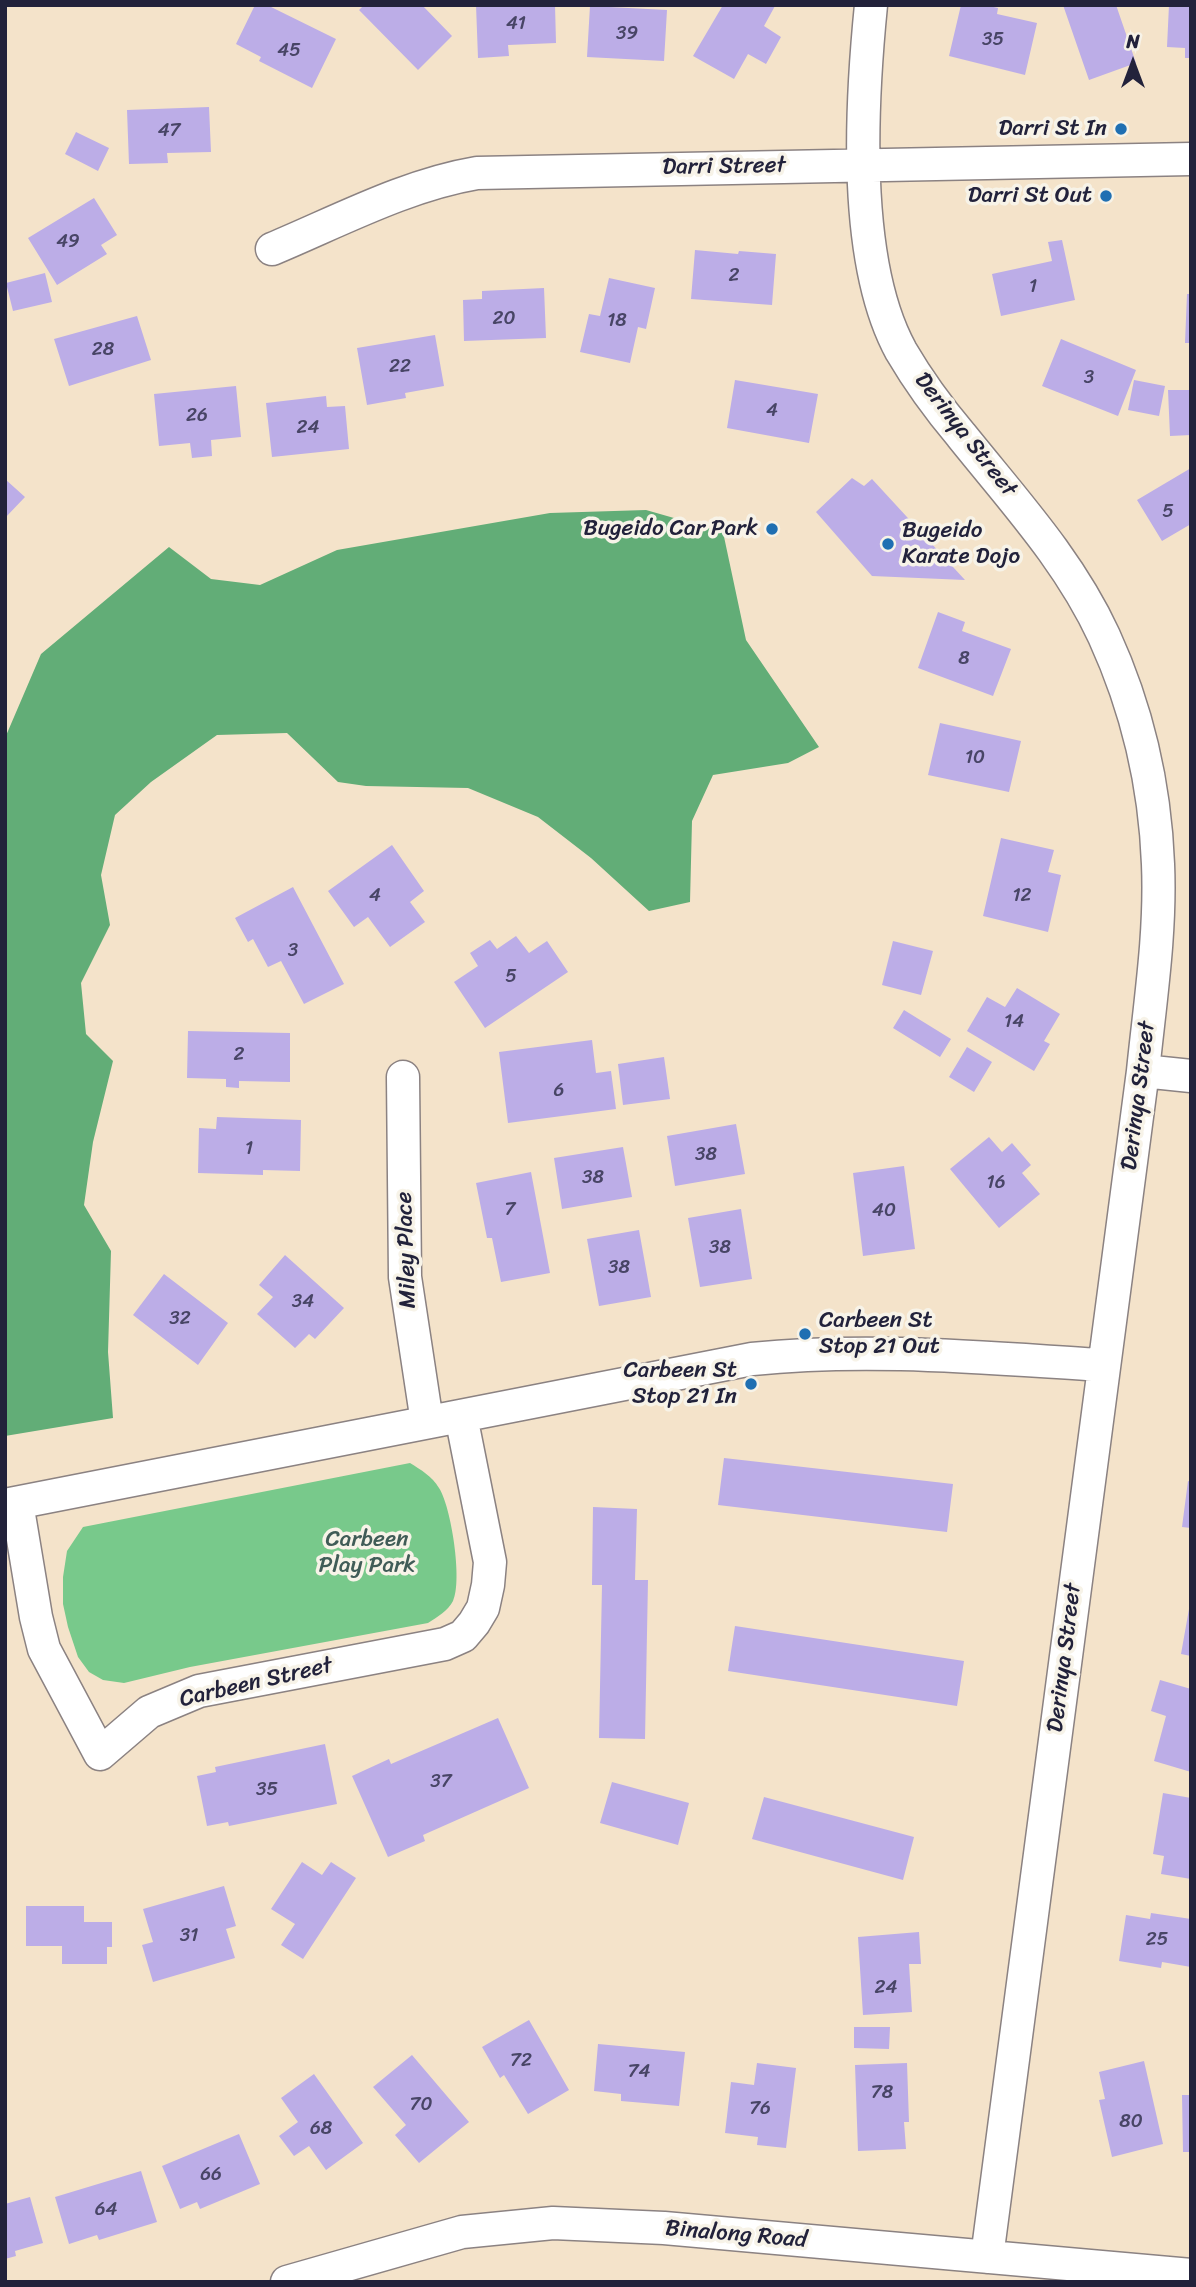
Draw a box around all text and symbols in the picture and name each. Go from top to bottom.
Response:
house number: 41 [506,13,526,35]
house number: 39 [616,23,638,45]
text: N [1126,25,1140,58]
north arrow [1098,28,1168,98]
house number: 35 [982,29,1004,51]
house number: 45 [277,40,301,62]
place label: Darri St In [999,115,1107,143]
house number: 47 [158,120,180,142]
marker: Darri St In [1113,121,1129,137]
street label: Darri Street [662,152,786,182]
place label: Darri St Out [968,182,1092,210]
marker: Darri St Out [1098,188,1114,204]
house number: 49 [56,231,80,253]
house number: 2 [729,265,739,287]
house number: 1 [1029,276,1037,298]
house number: 20 [493,308,515,330]
house number: 18 [607,310,627,332]
house number: 28 [92,339,114,361]
house number: 22 [389,356,411,378]
street label: Derinya Street [908,367,1022,503]
house number: 3 [1084,367,1094,389]
house number: 4 [766,400,778,422]
house number: 26 [186,405,208,427]
house number: 24 [297,417,319,439]
house number: 5 [1162,501,1174,523]
place label: Bugeido Car Park [583,515,758,543]
place label: Bugeido Karate Dojo [902,517,1020,571]
marker: Bugeido Car Park [764,521,780,537]
marker: Bugeido Karate Dojo [880,536,896,552]
house number: 8 [958,648,970,670]
house number: 10 [965,747,985,769]
house number: 4 [369,885,381,907]
house number: 12 [1012,885,1032,907]
house number: 3 [288,940,298,962]
house number: 5 [505,966,517,988]
house number: 14 [1004,1011,1024,1033]
street label: Derinya Street [1116,1020,1162,1172]
house number: 2 [234,1044,244,1066]
house number: 6 [554,1080,564,1102]
house number: 1 [245,1138,253,1160]
house number: 38 [695,1144,717,1166]
house number: 38 [582,1167,604,1189]
house number: 16 [987,1172,1005,1194]
street label: Miley Place [391,1191,423,1309]
house number: 7 [505,1199,515,1221]
house number: 40 [872,1200,896,1222]
house number: 38 [709,1237,731,1259]
house number: 38 [608,1257,630,1279]
house number: 34 [292,1291,314,1313]
place label: Carbeen St Stop 21 Out [819,1307,940,1361]
house number: 32 [169,1308,191,1330]
marker: Carbeen St Stop 21 Out [797,1326,813,1342]
place label: Carbeen St Stop 21 In [624,1357,737,1411]
marker: Carbeen St Stop 21 In [743,1376,759,1392]
park label: Carbeen Play Park [318,1526,416,1580]
street label: Derinya Street [1042,1582,1088,1734]
street label: Carbeen Street [177,1652,335,1714]
house number: 37 [430,1771,452,1793]
house number: 35 [256,1779,278,1801]
house number: 31 [180,1925,198,1947]
house number: 25 [1146,1929,1168,1951]
house number: 24 [875,1977,897,1999]
house number: 72 [510,2050,532,2072]
house number: 74 [628,2061,650,2083]
house number: 78 [871,2082,893,2104]
house number: 70 [410,2094,432,2116]
house number: 76 [749,2098,771,2120]
house number: 80 [1119,2111,1143,2133]
house number: 68 [310,2118,332,2140]
house number: 66 [200,2164,222,2186]
house number: 64 [95,2199,117,2221]
street label: Binalong Road [664,2215,808,2255]

